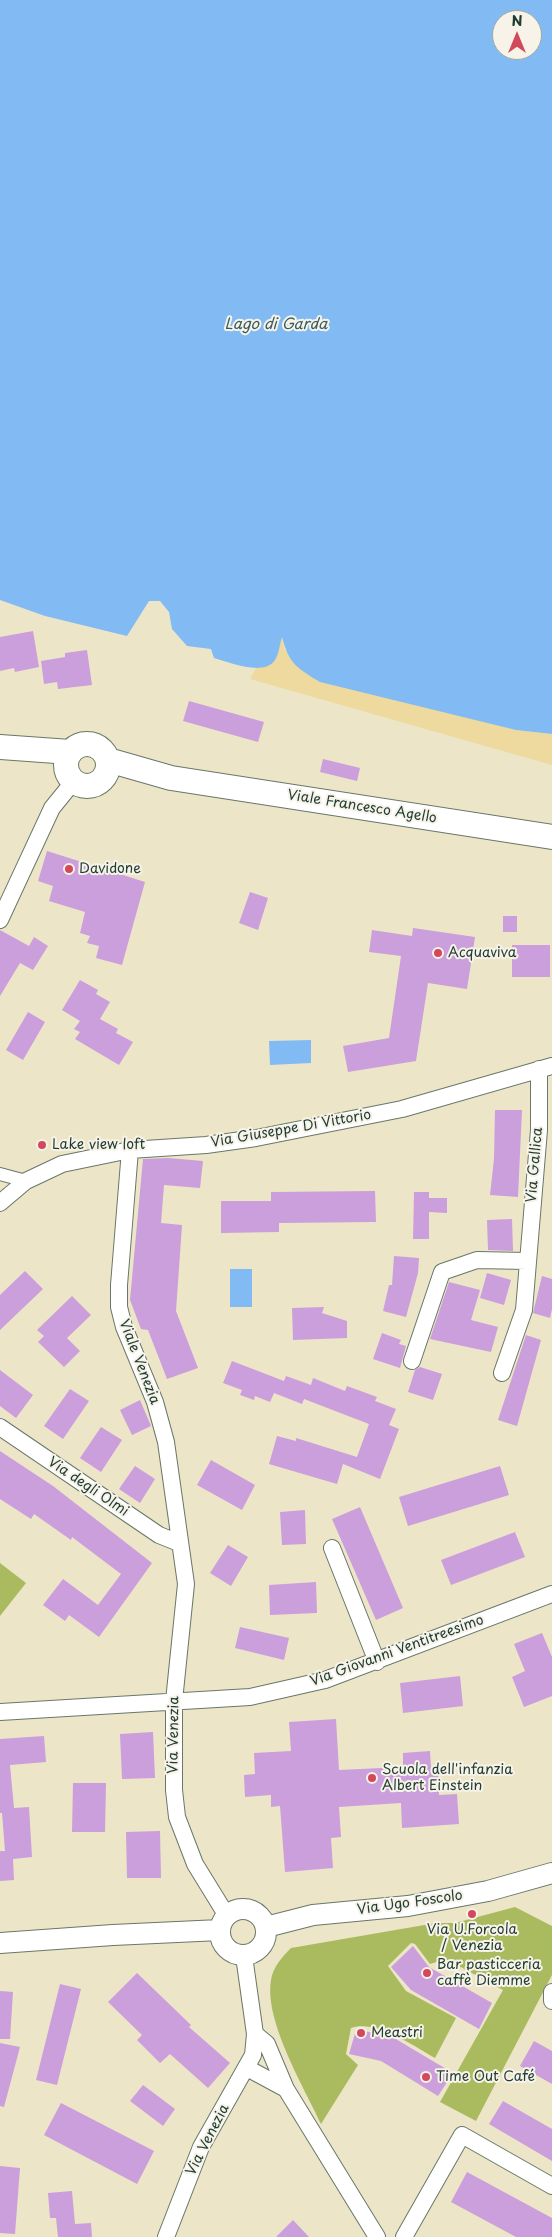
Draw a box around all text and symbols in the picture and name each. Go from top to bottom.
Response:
north arrow [492,10,542,60]
text: N [511,10,523,31]
water label: Lago di Garda [225,316,327,334]
street label: Viale Francesco Agello [286,787,438,827]
place label: Davidone [79,861,141,877]
marker: Davidone [63,863,75,875]
place label: Acquaviva [448,945,517,961]
marker: Acquaviva [432,947,444,959]
street label: Via Giuseppe Di Vittorio [210,1107,372,1151]
street label: Via Gallica [523,1127,547,1203]
place label: Lake view loft [52,1137,145,1153]
marker: Lake view loft [36,1139,48,1151]
street label: Viale Venezia [115,1317,163,1407]
street label: Via degli Olmi [44,1454,132,1520]
street label: Via Giovanni Ventitreesimo [308,1612,486,1690]
street label: Via Venezia [165,1696,183,1774]
place label: Scuola dell'infanzia Albert Einstein [382,1762,513,1794]
marker: Scuola dell'infanzia Albert Einstein [366,1772,378,1784]
street label: Via Ugo Foscolo [356,1887,464,1919]
marker: Via U.Forcola / Venezia [466,1908,478,1920]
place label: Via U.Forcola / Venezia [427,1922,517,1954]
place label: Bar pasticceria caffè Diemme [437,1957,541,1990]
marker: Bar pasticceria caffè Diemme [421,1967,433,1979]
place label: Meastri [371,2025,423,2041]
marker: Meastri [355,2027,367,2039]
place label: Time Out Café [436,2069,535,2085]
marker: Time Out Café [420,2071,432,2083]
street label: Via Venezia [183,2102,233,2178]

